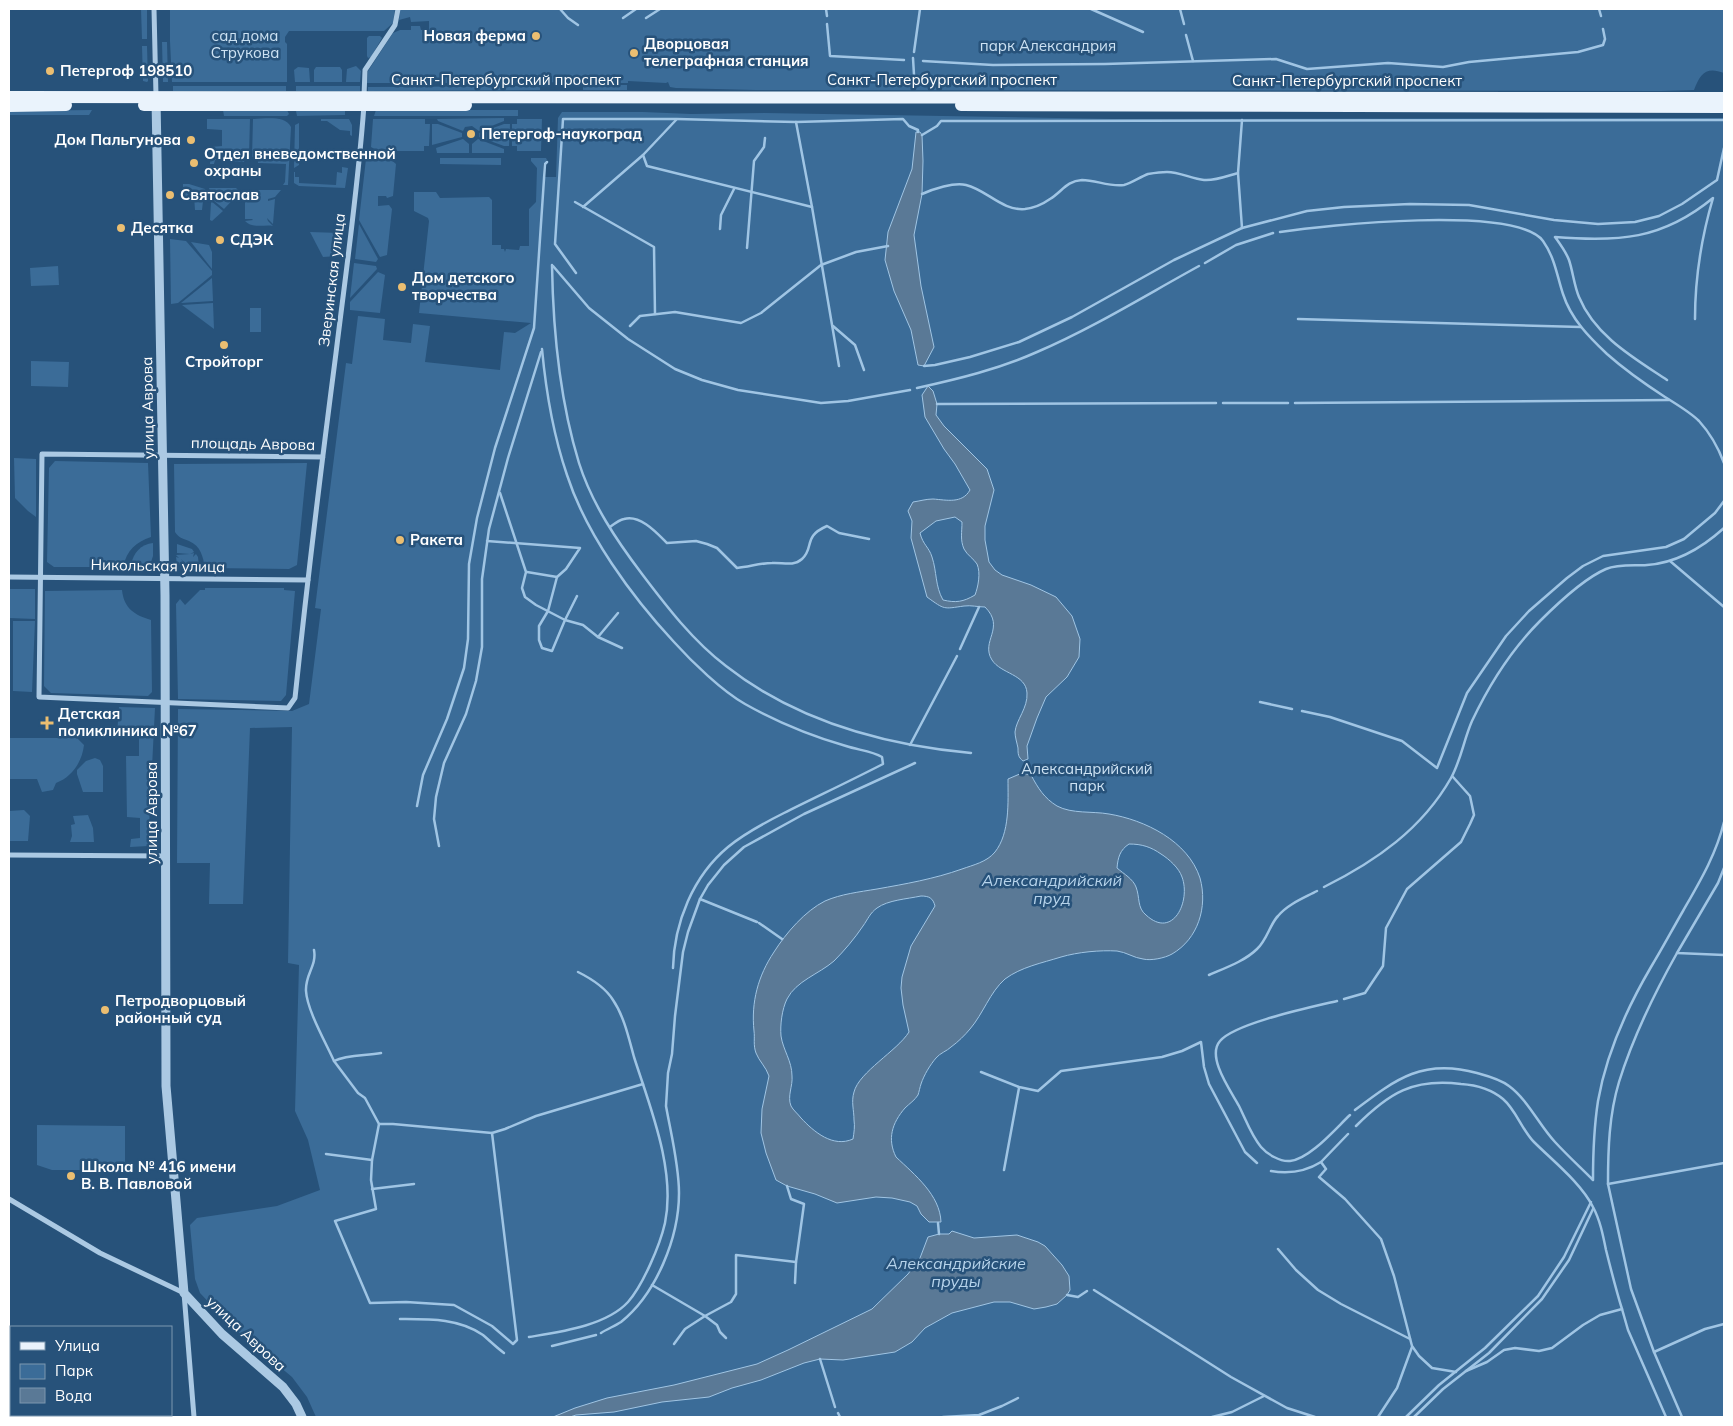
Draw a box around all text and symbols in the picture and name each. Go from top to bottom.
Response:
park label: сад дома Струкова [211,26,279,62]
place label: Новая ферма [424,26,526,45]
marker: Новая ферма [530,30,542,42]
place label: Дворцовая телеграфная станция [644,34,809,70]
park label: парк Александрия [980,36,1116,55]
marker: Дворцовая телеграфная станция [628,47,640,59]
place label: Петергоф 198510 [60,61,192,80]
marker: Петергоф 198510 [44,65,56,77]
street label: Санкт-Петербургский проспект [391,70,621,89]
street label: Санкт-Петербургский проспект [827,70,1057,89]
street label: Санкт-Петербургский проспект [1232,71,1462,90]
place label: Петергоф-наукоград [481,124,643,143]
marker: Петергоф-наукоград [465,128,477,140]
place label: Дом Пальгунова [54,130,181,149]
marker: Дом Пальгунова [185,134,197,146]
place label: Отдел вневедомственной охраны [204,144,396,180]
marker: Отдел вневедомственной охраны [188,157,200,169]
place label: Святослав [180,185,259,204]
marker: Святослав [164,189,176,201]
street label: Зверинская улица [314,212,349,348]
place label: Десятка [131,218,193,237]
marker: Десятка [115,222,127,234]
place label: СДЭК [230,230,274,249]
marker: СДЭК [214,234,226,246]
place label: Дом детского творчества [412,268,515,304]
marker: Дом детского творчества [396,281,408,293]
marker: Стройторг [218,339,230,351]
place label: Стройторг [185,352,263,371]
street label: улица Аврова [137,357,158,459]
street label: площадь Аврова [191,433,315,454]
place label: Ракета [410,530,463,549]
marker: Ракета [394,534,406,546]
street label: Никольская улица [90,555,226,576]
place label: Детская поликлиника №67 [58,704,197,740]
marker: Детская поликлиника №67 [40,716,54,730]
park label: Александрийский парк [1021,759,1153,795]
street label: улица Аврова [142,762,161,864]
water label: Александрийский пруд [981,870,1122,908]
place label: Петродворцовый районный суд [115,991,246,1027]
marker: Петродворцовый районный суд [99,1004,111,1016]
place label: Школа № 416 имени В. В. Павловой [81,1157,236,1193]
marker: Школа № 416 имени В. В. Павловой [65,1170,77,1182]
water label: Александрийские пруды [885,1253,1026,1291]
street label: улица Аврова [202,1292,290,1376]
legend [10,1326,172,1416]
text: Улица [54,1336,100,1355]
text: Парк [55,1361,94,1380]
text: Вода [55,1386,92,1405]

